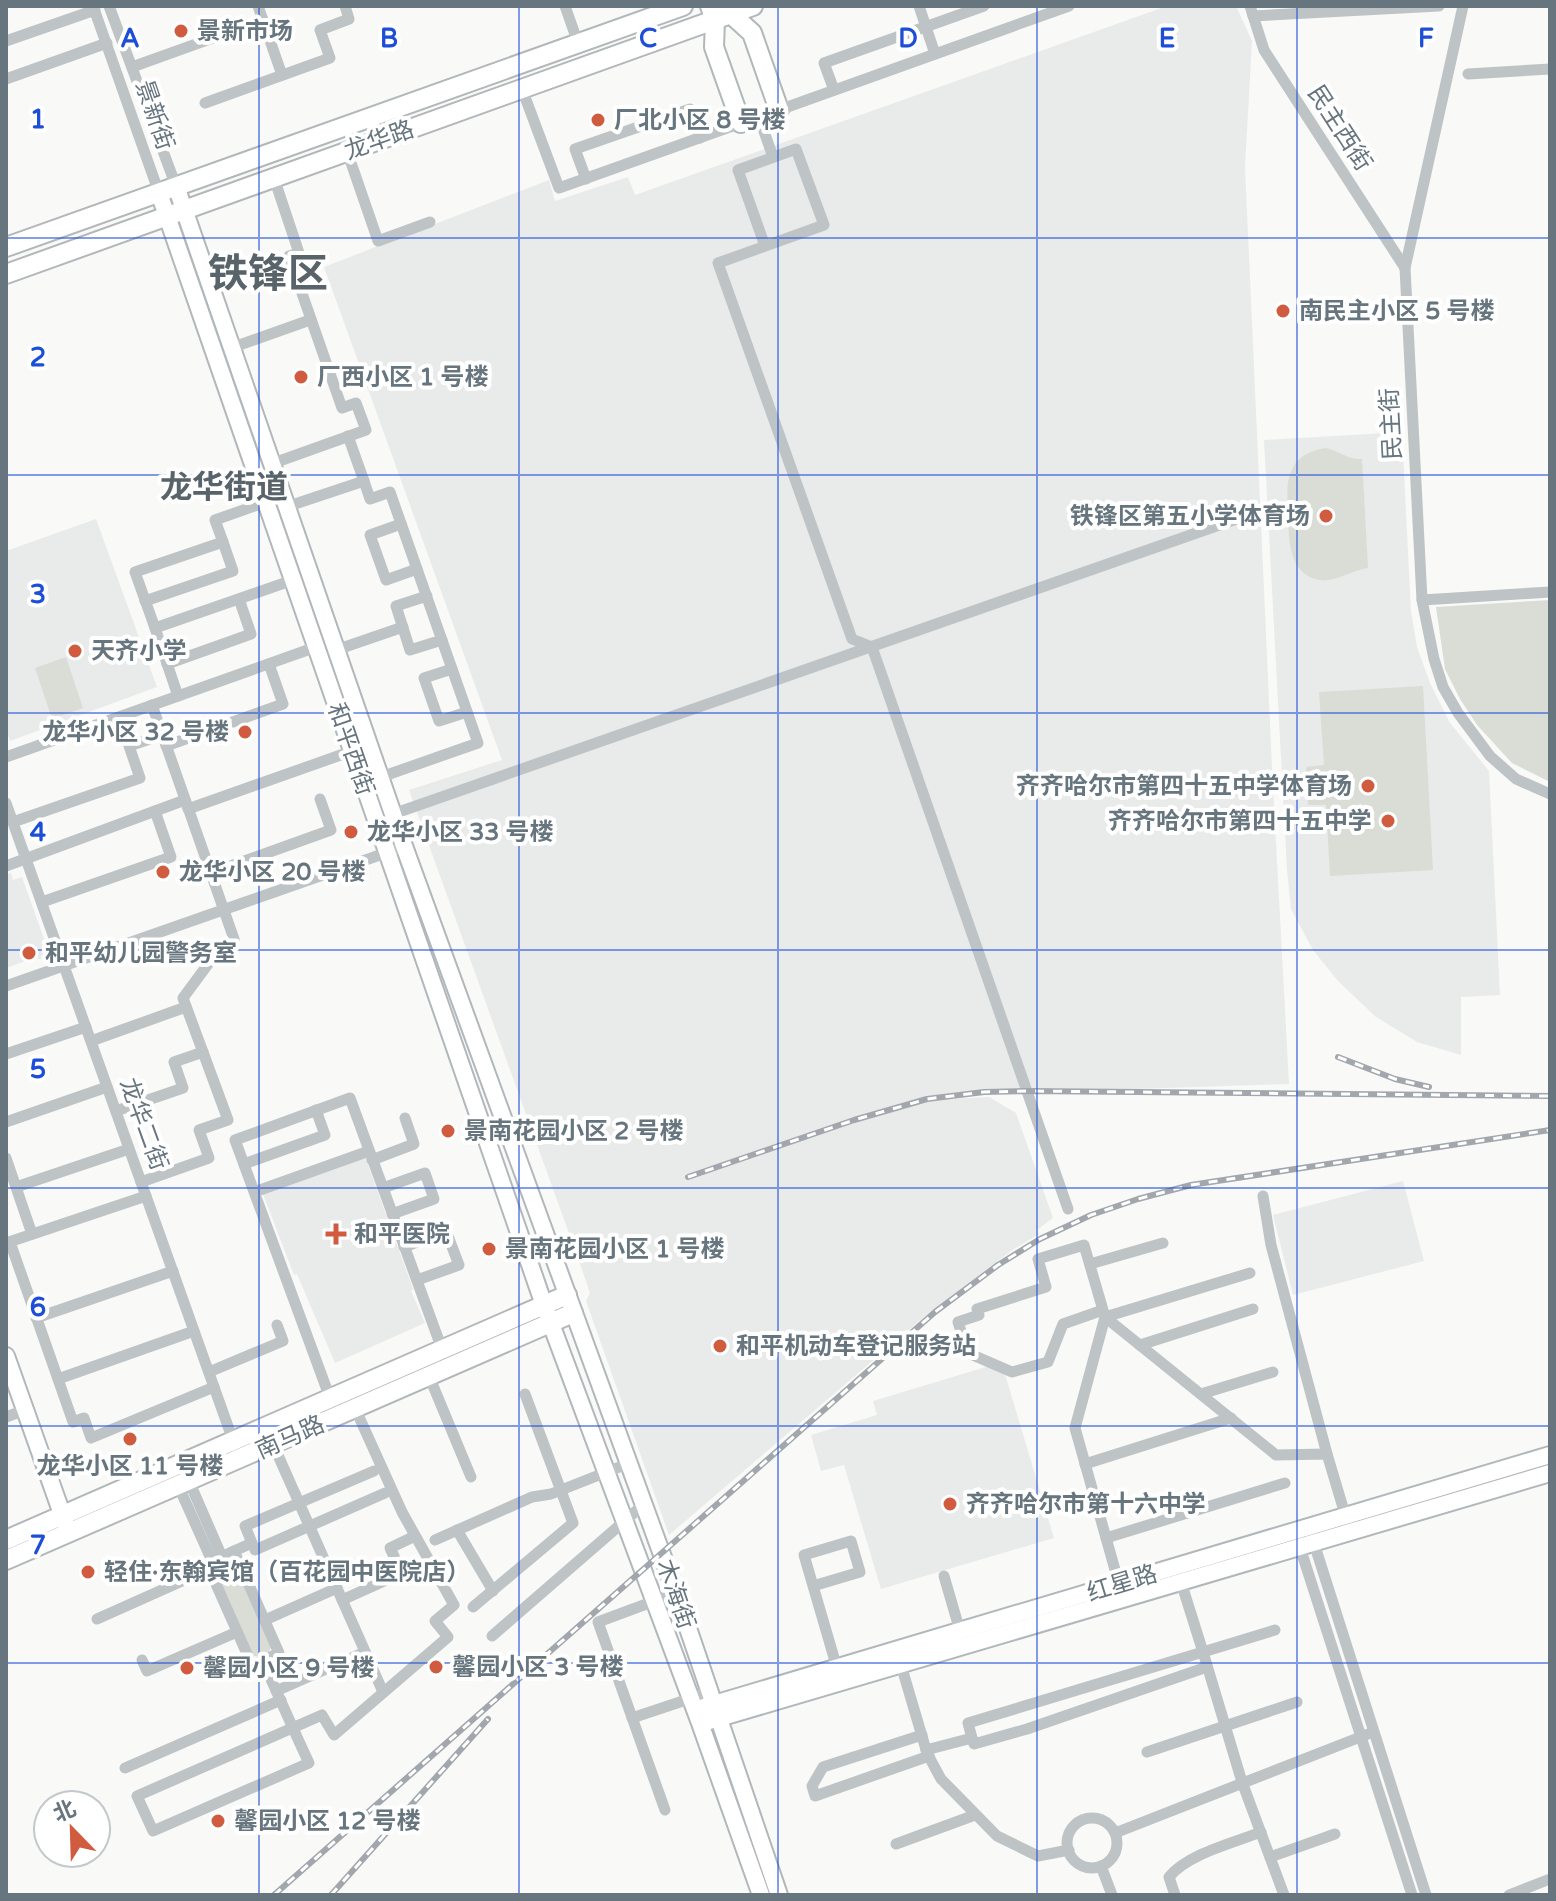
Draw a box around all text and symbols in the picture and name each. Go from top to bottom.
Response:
place label: 景新市场 [197,17,293,46]
marker: 景新市场 [172,22,190,40]
text: A [120,23,140,54]
text: B [380,23,398,54]
text: C [639,23,657,54]
text: D [898,23,918,54]
text: E [1159,23,1175,54]
text: F [1418,23,1434,54]
street label: 景新街 [129,76,180,154]
street label: 民主西街 [1301,80,1378,176]
text: 1 [30,104,46,135]
place label: 厂北小区 8 号楼 [614,106,786,135]
marker: 厂北小区 8 号楼 [589,111,607,129]
street label: 龙华路 [340,115,418,166]
district label: 铁锋区 [208,250,328,298]
place label: 南民主小区 5 号楼 [1299,297,1495,326]
marker: 南民主小区 5 号楼 [1274,302,1292,320]
text: 2 [30,342,46,373]
place label: 厂西小区 1 号楼 [317,363,489,392]
marker: 厂西小区 1 号楼 [292,368,310,386]
street label: 民主街 [1375,387,1408,461]
district label: 龙华街道 [160,469,288,507]
place label: 铁锋区第五小学体育场 [1070,502,1310,531]
marker: 铁锋区第五小学体育场 [1317,507,1335,525]
text: 3 [30,579,46,610]
place label: 天齐小学 [91,637,187,666]
marker: 天齐小学 [66,642,84,660]
street label: 和平西街 [321,699,380,799]
place label: 龙华小区 32 号楼 [42,718,229,747]
marker: 龙华小区 32 号楼 [236,723,254,741]
place label: 齐齐哈尔市第四十五中学体育场 [1016,772,1352,801]
marker: 齐齐哈尔市第四十五中学体育场 [1359,777,1377,795]
place label: 齐齐哈尔市第四十五中学 [1108,807,1372,836]
marker: 齐齐哈尔市第四十五中学 [1379,812,1397,830]
text: 4 [30,817,46,848]
place label: 龙华小区 33 号楼 [367,818,554,847]
marker: 龙华小区 33 号楼 [342,823,360,841]
place label: 龙华小区 20 号楼 [179,858,366,887]
marker: 龙华小区 20 号楼 [154,863,172,881]
place label: 和平幼儿园警务室 [45,939,237,968]
marker: 和平幼儿园警务室 [20,944,38,962]
text: 5 [30,1054,46,1085]
street label: 龙华二街 [113,1074,174,1174]
place label: 景南花园小区 2 号楼 [464,1117,684,1146]
marker: 景南花园小区 2 号楼 [439,1122,457,1140]
place label: 和平医院 [354,1220,450,1249]
marker: 和平医院 [325,1223,347,1245]
place label: 景南花园小区 1 号楼 [505,1235,725,1264]
marker: 景南花园小区 1 号楼 [480,1240,498,1258]
text: 6 [30,1292,46,1323]
place label: 和平机动车登记服务站 [736,1332,976,1361]
marker: 和平机动车登记服务站 [711,1337,729,1355]
street label: 南马路 [251,1410,329,1465]
marker: 龙华小区 11 号楼 [121,1430,139,1448]
place label: 龙华小区 11 号楼 [37,1452,223,1481]
place label: 齐齐哈尔市第十六中学 [966,1490,1206,1519]
marker: 齐齐哈尔市第十六中学 [941,1495,959,1513]
text: 7 [30,1530,46,1561]
street label: 木海街 [650,1555,701,1633]
place label: 轻住·东翰宾馆（百花园中医院店） [104,1558,470,1587]
street label: 红星路 [1083,1559,1161,1608]
marker: 轻住·东翰宾馆（百花园中医院店） [79,1563,97,1581]
place label: 馨园小区 3 号楼 [452,1653,624,1682]
place label: 馨园小区 9 号楼 [203,1654,375,1683]
marker: 馨园小区 3 号楼 [427,1658,445,1676]
marker: 馨园小区 9 号楼 [178,1659,196,1677]
north arrow [32,1789,112,1869]
text: 北 [49,1795,80,1828]
place label: 馨园小区 12 号楼 [234,1807,421,1836]
marker: 馨园小区 12 号楼 [209,1812,227,1830]

